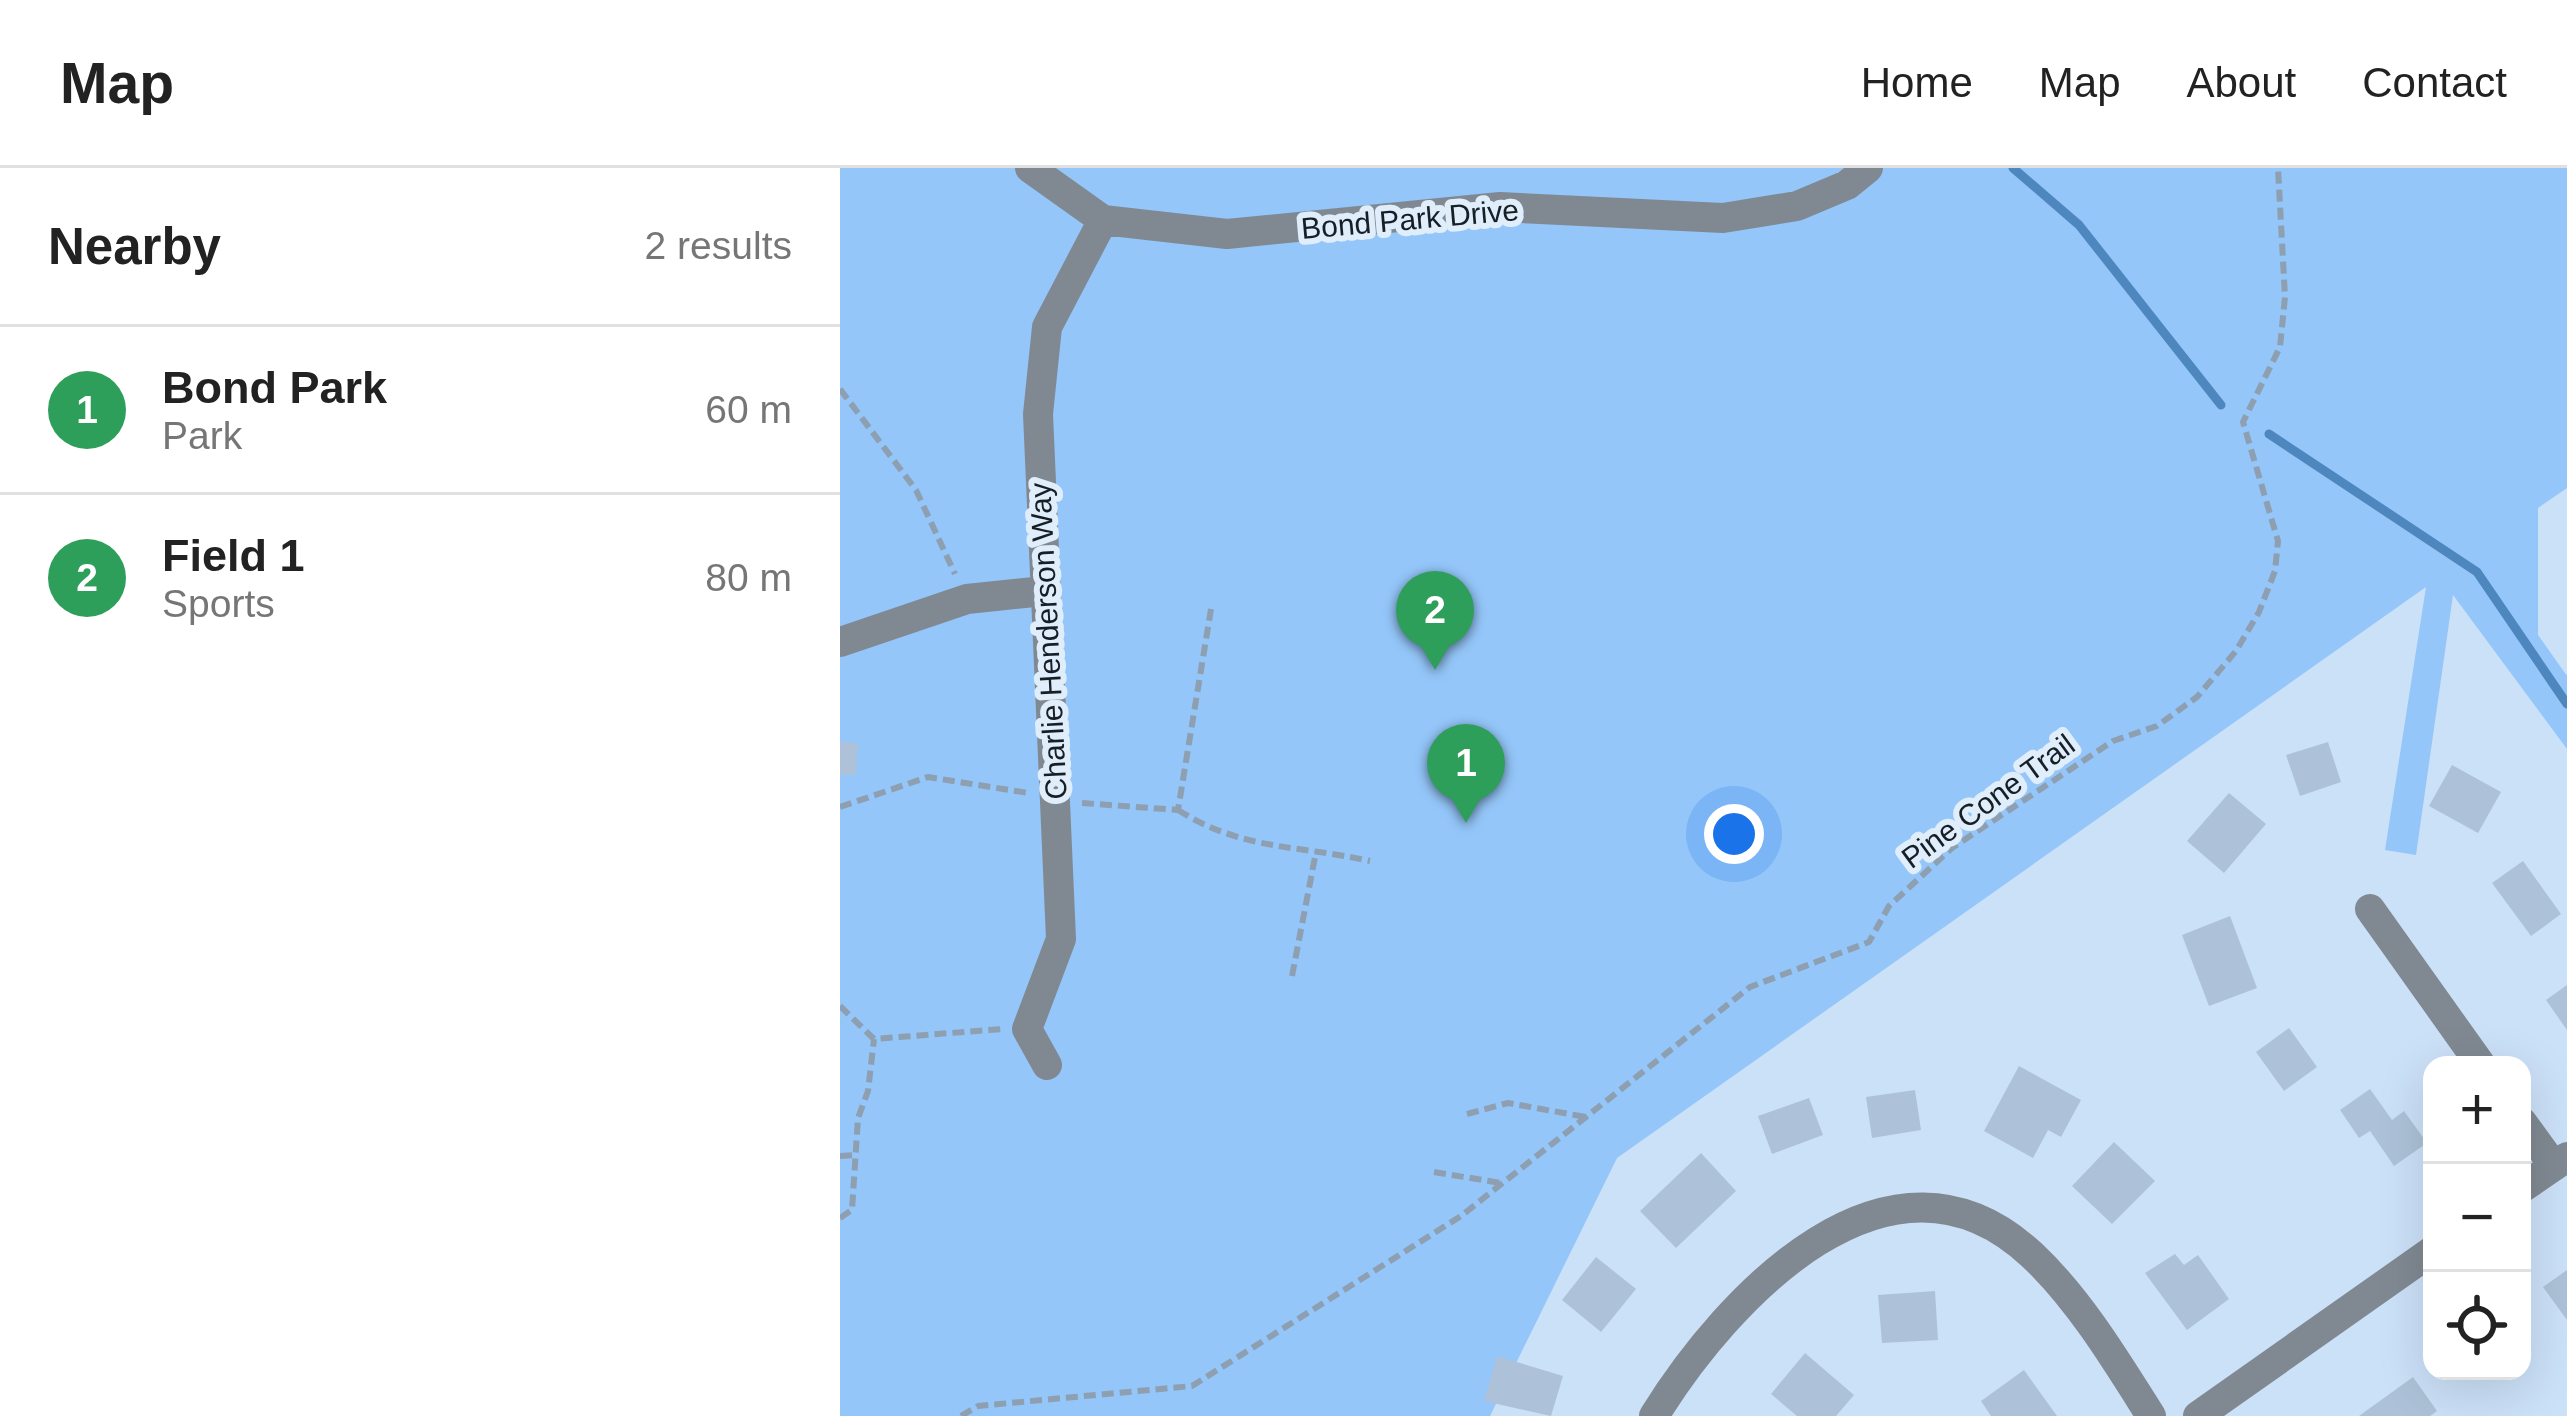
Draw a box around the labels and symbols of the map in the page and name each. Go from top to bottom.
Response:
street label: Bond Park Drive [1300,193,1520,245]
street label: Charlie Henderson Way [1023,482,1073,800]
pin: 2 [1396,571,1474,670]
pin: 1 [1427,724,1505,823]
street label: Pine Cone Trail [1895,727,2081,875]
your location [1704,804,1764,864]

